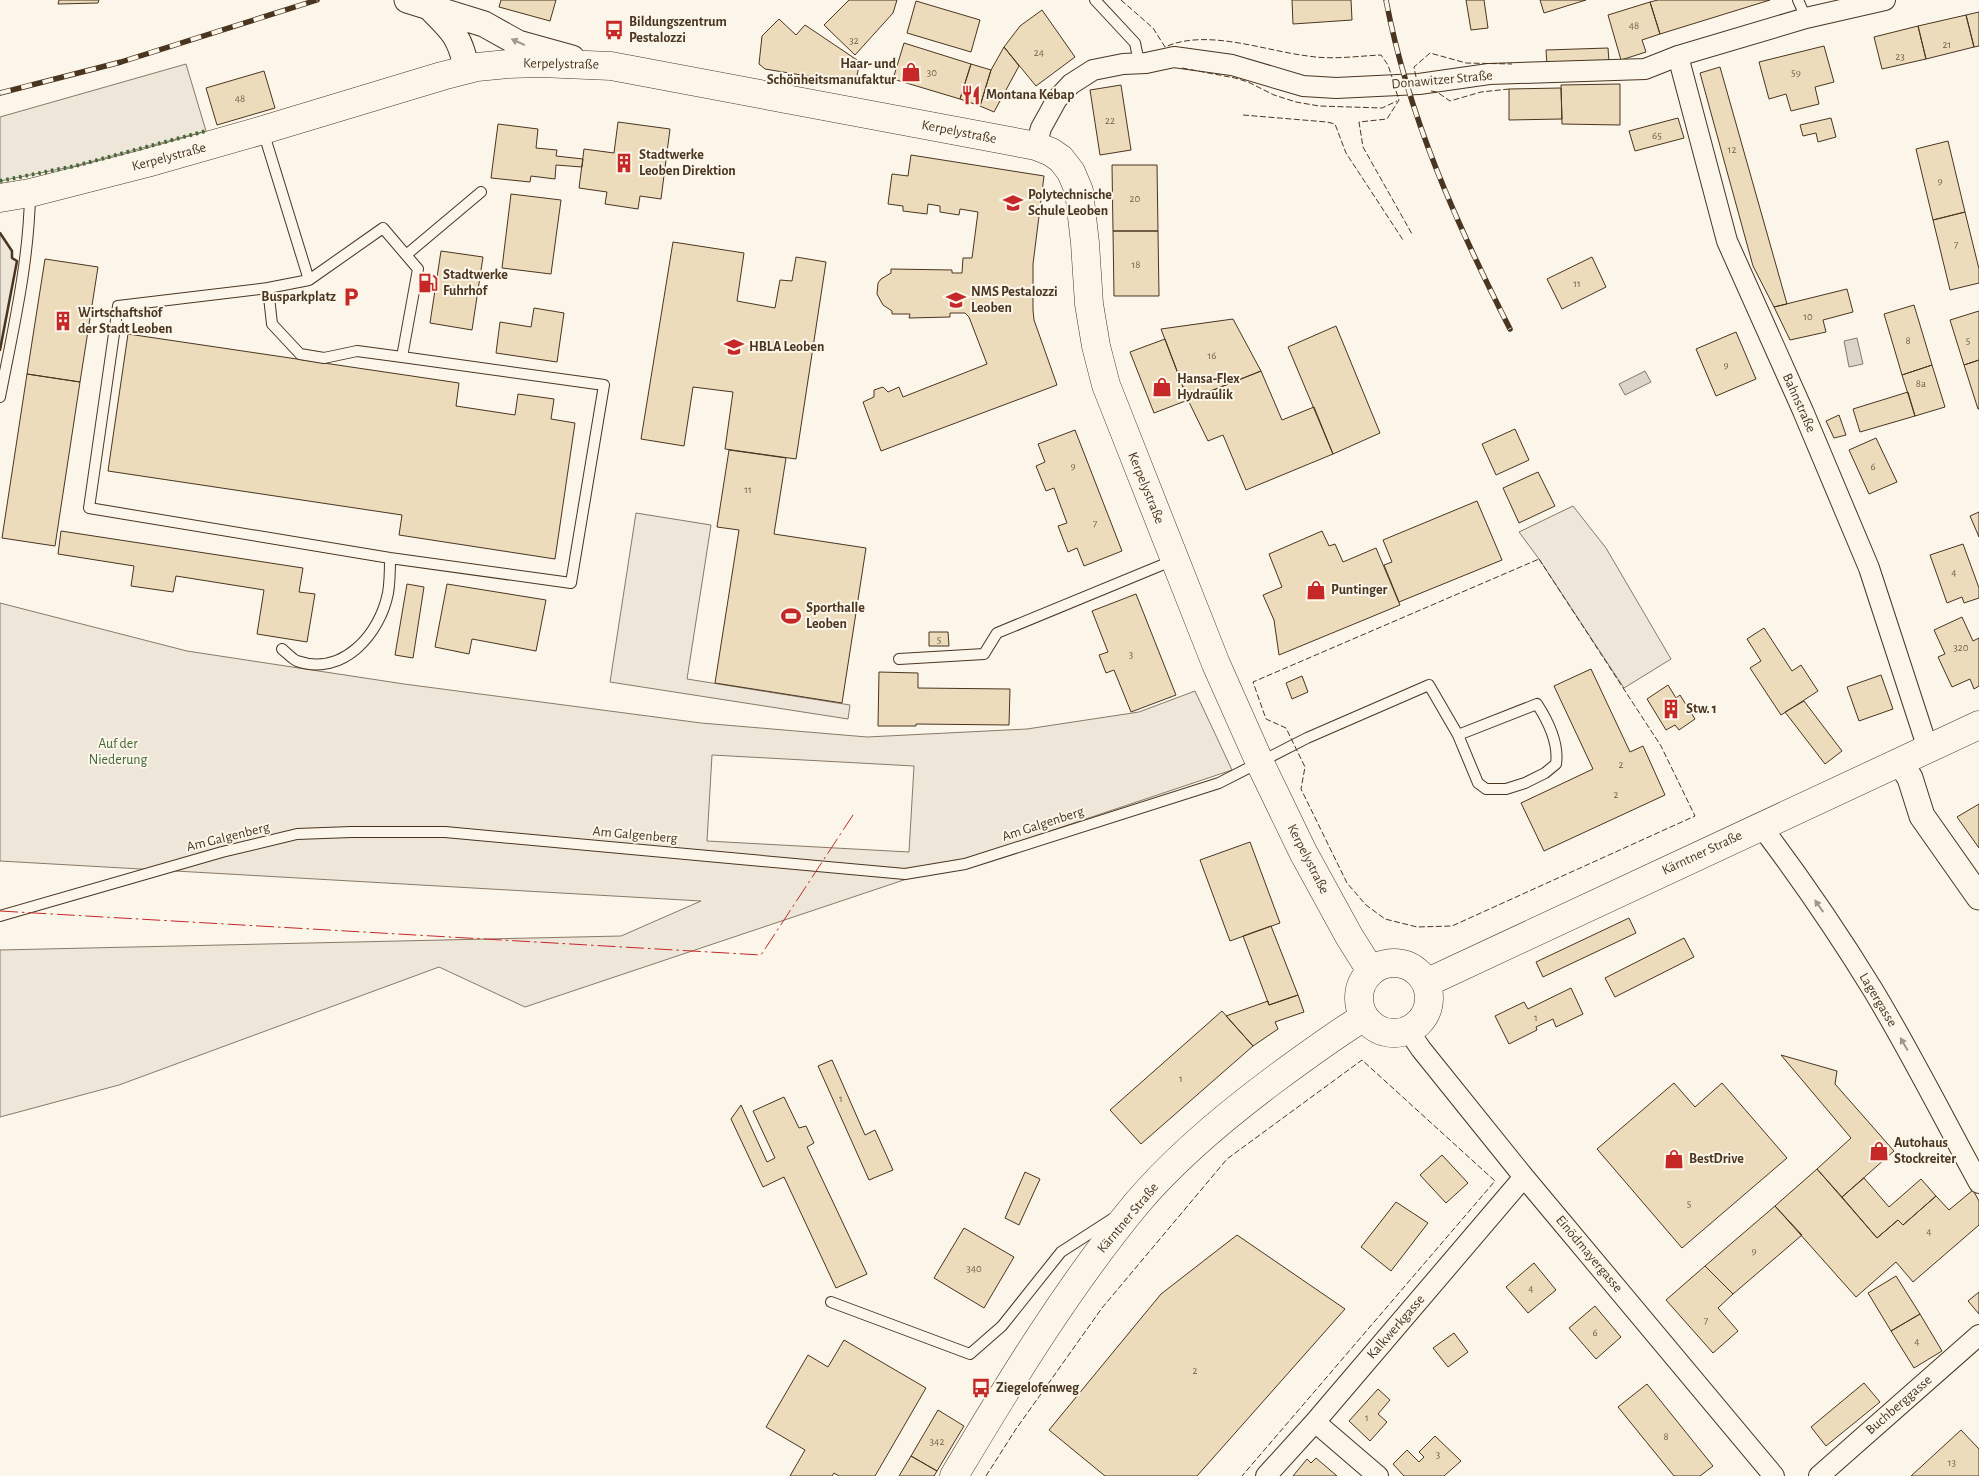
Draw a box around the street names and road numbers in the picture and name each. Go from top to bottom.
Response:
street label: Kerpelystraße [523,56,599,72]
street label: Donawitzer Straße [1391,69,1493,91]
street label: Kerpelystraße [920,118,998,146]
street label: Kerpelystraße [130,140,208,174]
street label: Bahnstraße [1780,371,1818,435]
street label: Kerpelystraße [1125,450,1167,526]
street label: Am Galgenberg [1000,804,1086,844]
street label: Am Galgenberg [185,820,271,854]
street label: Kerpelystraße [1285,822,1331,896]
street label: Am Galgenberg [592,824,678,846]
street label: Kärntner Straße [1660,828,1744,878]
street label: Lagergasse [1857,971,1899,1029]
street label: Kärntner Straße [1095,1180,1161,1256]
street label: Einödmayergasse [1553,1213,1625,1295]
street label: Kalkwerkgasse [1364,1292,1428,1362]
street label: Buchberggasse [1863,1373,1935,1437]

